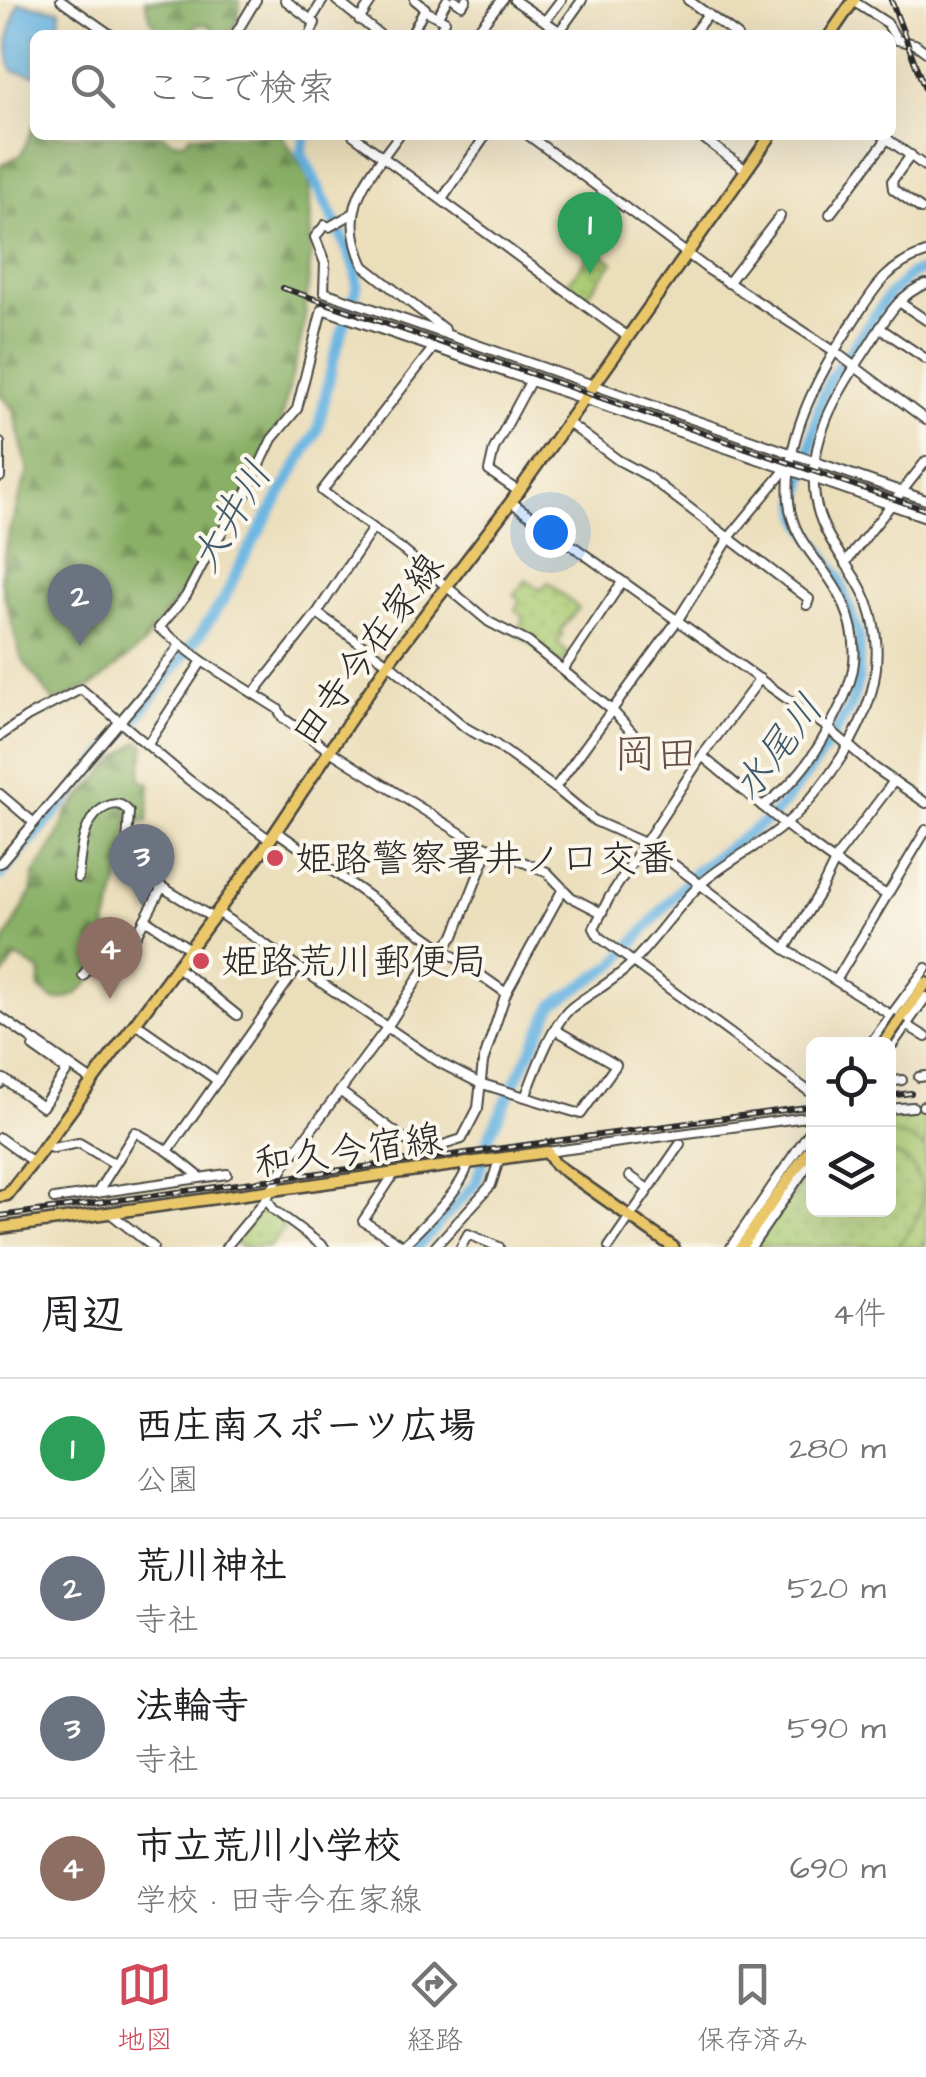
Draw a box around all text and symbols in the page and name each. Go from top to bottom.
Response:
search box [30,30,896,140]
icon: search [65,58,120,113]
text: ここで検索 [145,63,335,115]
pin: 1 [558,192,622,274]
water label: 大井川 [178,452,286,583]
your location [525,507,576,558]
street label: 田寺今在家線 [281,543,457,758]
pin: 2 [48,564,112,646]
water label: 水尾川 [721,684,837,813]
district label: 岡田 [614,727,698,785]
pin: 3 [110,824,174,906]
place label: 姫路警察署井ノ口交番 [295,834,675,886]
marker: 姫路警察署井ノ口交番 [264,847,286,869]
pin: 4 [78,916,142,999]
place label: 姫路荒川郵便局 [221,937,487,989]
marker: 姫路荒川郵便局 [190,950,212,972]
map controls [806,1037,896,1217]
button: locate [806,1037,896,1127]
street label: 和久今宿線 [251,1113,446,1191]
button: layers [806,1127,896,1217]
text: 周辺 [40,1287,124,1345]
text: 4件 [832,1292,886,1337]
text: 西庄南スポーツ広場 [135,1401,476,1453]
text: 1 [70,1426,75,1471]
text: 280 m [789,1426,886,1471]
text: 公園 [135,1458,199,1503]
text: 荒川神社 [135,1541,287,1593]
text: 2 [63,1566,82,1611]
text: 520 m [787,1566,886,1611]
text: 寺社 [135,1598,199,1643]
text: 法輪寺 [135,1681,249,1733]
text: 3 [64,1706,81,1751]
text: 590 m [787,1706,886,1751]
text: 寺社 [135,1738,199,1783]
text: 市立荒川小学校 [135,1821,401,1873]
text: 4 [62,1846,83,1891]
text: 690 m [790,1846,886,1891]
text: 学校 · 田寺今在家線 [135,1878,421,1923]
tab: 地図 [117,1957,173,2060]
tab: 経路 [407,1957,463,2060]
tab: 保存済み [697,1957,809,2060]

